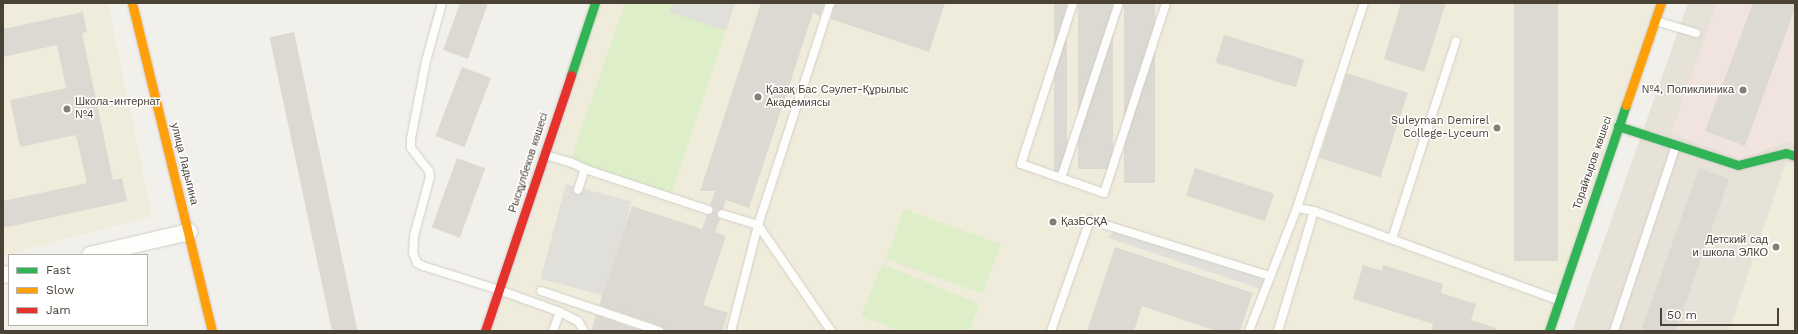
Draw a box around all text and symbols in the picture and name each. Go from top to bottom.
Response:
place label: №4, Поликлиника [1641,83,1734,97]
place label: Қазақ Бас Сәулет-Құрылыс Академиясы [766,84,909,110]
marker: №4, Поликлиника [1737,84,1749,96]
marker: Қазақ Бас Сәулет-Құрылыс Академиясы [753,92,763,102]
place label: Школа-интернат №4 [75,96,160,122]
marker: Школа-интернат №4 [62,104,72,114]
street label: Рысқұлбеков көшесі [507,111,551,215]
place label: Suleyman Demirel College-Lyceum [1391,115,1489,141]
street label: Торайғыров көшесі [1571,115,1615,211]
street label: улица Ладыгина [167,122,201,206]
marker: Suleyman Demirel College-Lyceum [1492,123,1502,133]
place label: ҚазБСҚА [1061,215,1107,229]
marker: ҚазБСҚА [1048,217,1058,227]
place label: Детский сад и школа ЭЛКО [1693,234,1768,260]
marker: Детский сад и школа ЭЛКО [1771,242,1781,252]
legend [8,254,148,326]
text: Fast [46,263,71,277]
text: Slow [46,283,74,297]
scale bar [1662,300,1781,326]
text: Jam [46,303,71,317]
text: 50 m [1667,308,1697,322]

